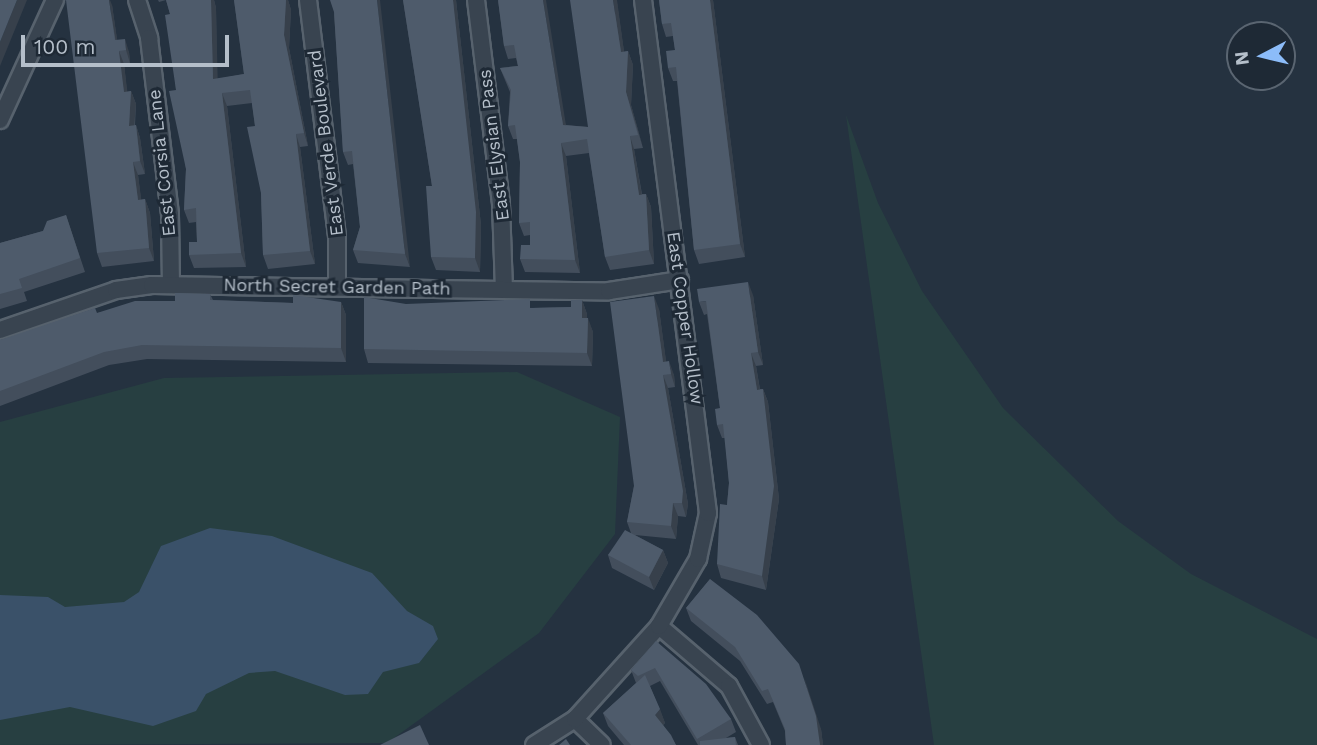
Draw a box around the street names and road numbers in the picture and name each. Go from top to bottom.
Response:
street label: East Verde Boulevard [304,48,348,238]
street label: East Elysian Pass [474,68,514,222]
street label: East Corsia Lane [144,88,180,238]
street label: East Copper Hollow [662,230,708,406]
street label: North Secret Garden Path [223,274,451,300]

